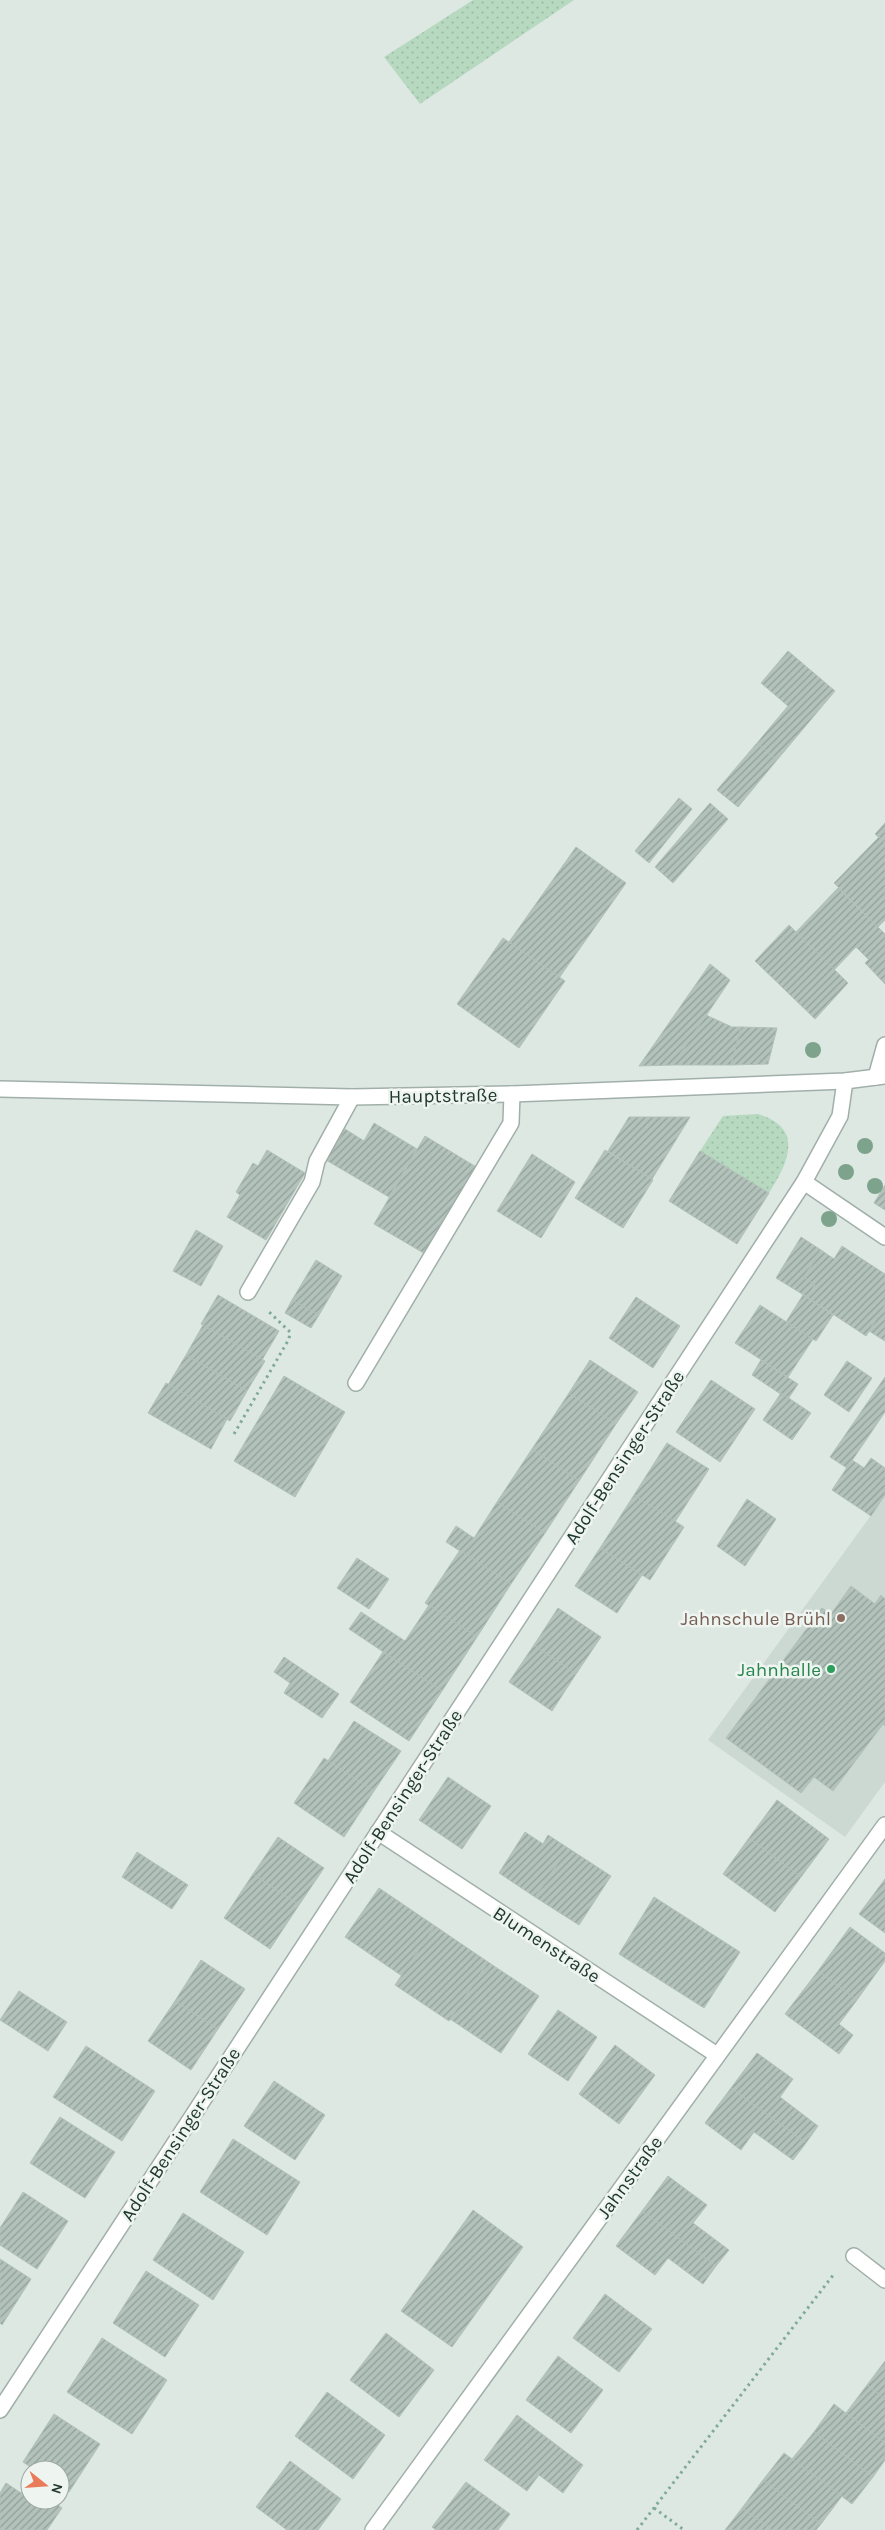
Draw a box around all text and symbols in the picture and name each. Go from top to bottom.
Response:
street label: Hauptstraße [388,1084,498,1108]
street label: Adolf-Bensinger-Straße [560,1367,689,1548]
place label: Jahnschule Brühl [681,1608,831,1630]
marker: Jahnschule Brühl [835,1612,847,1624]
place label: Jahnhalle [738,1659,821,1681]
marker: Jahnhalle [825,1663,837,1675]
street label: Adolf-Bensinger-Straße [338,1706,467,1887]
street label: Blumenstraße [489,1902,604,1988]
street label: Adolf-Bensinger-Straße [116,2044,245,2225]
street label: Jahnstraße [592,2132,667,2223]
north arrow [20,2460,70,2510]
text: N [47,2481,67,2496]

